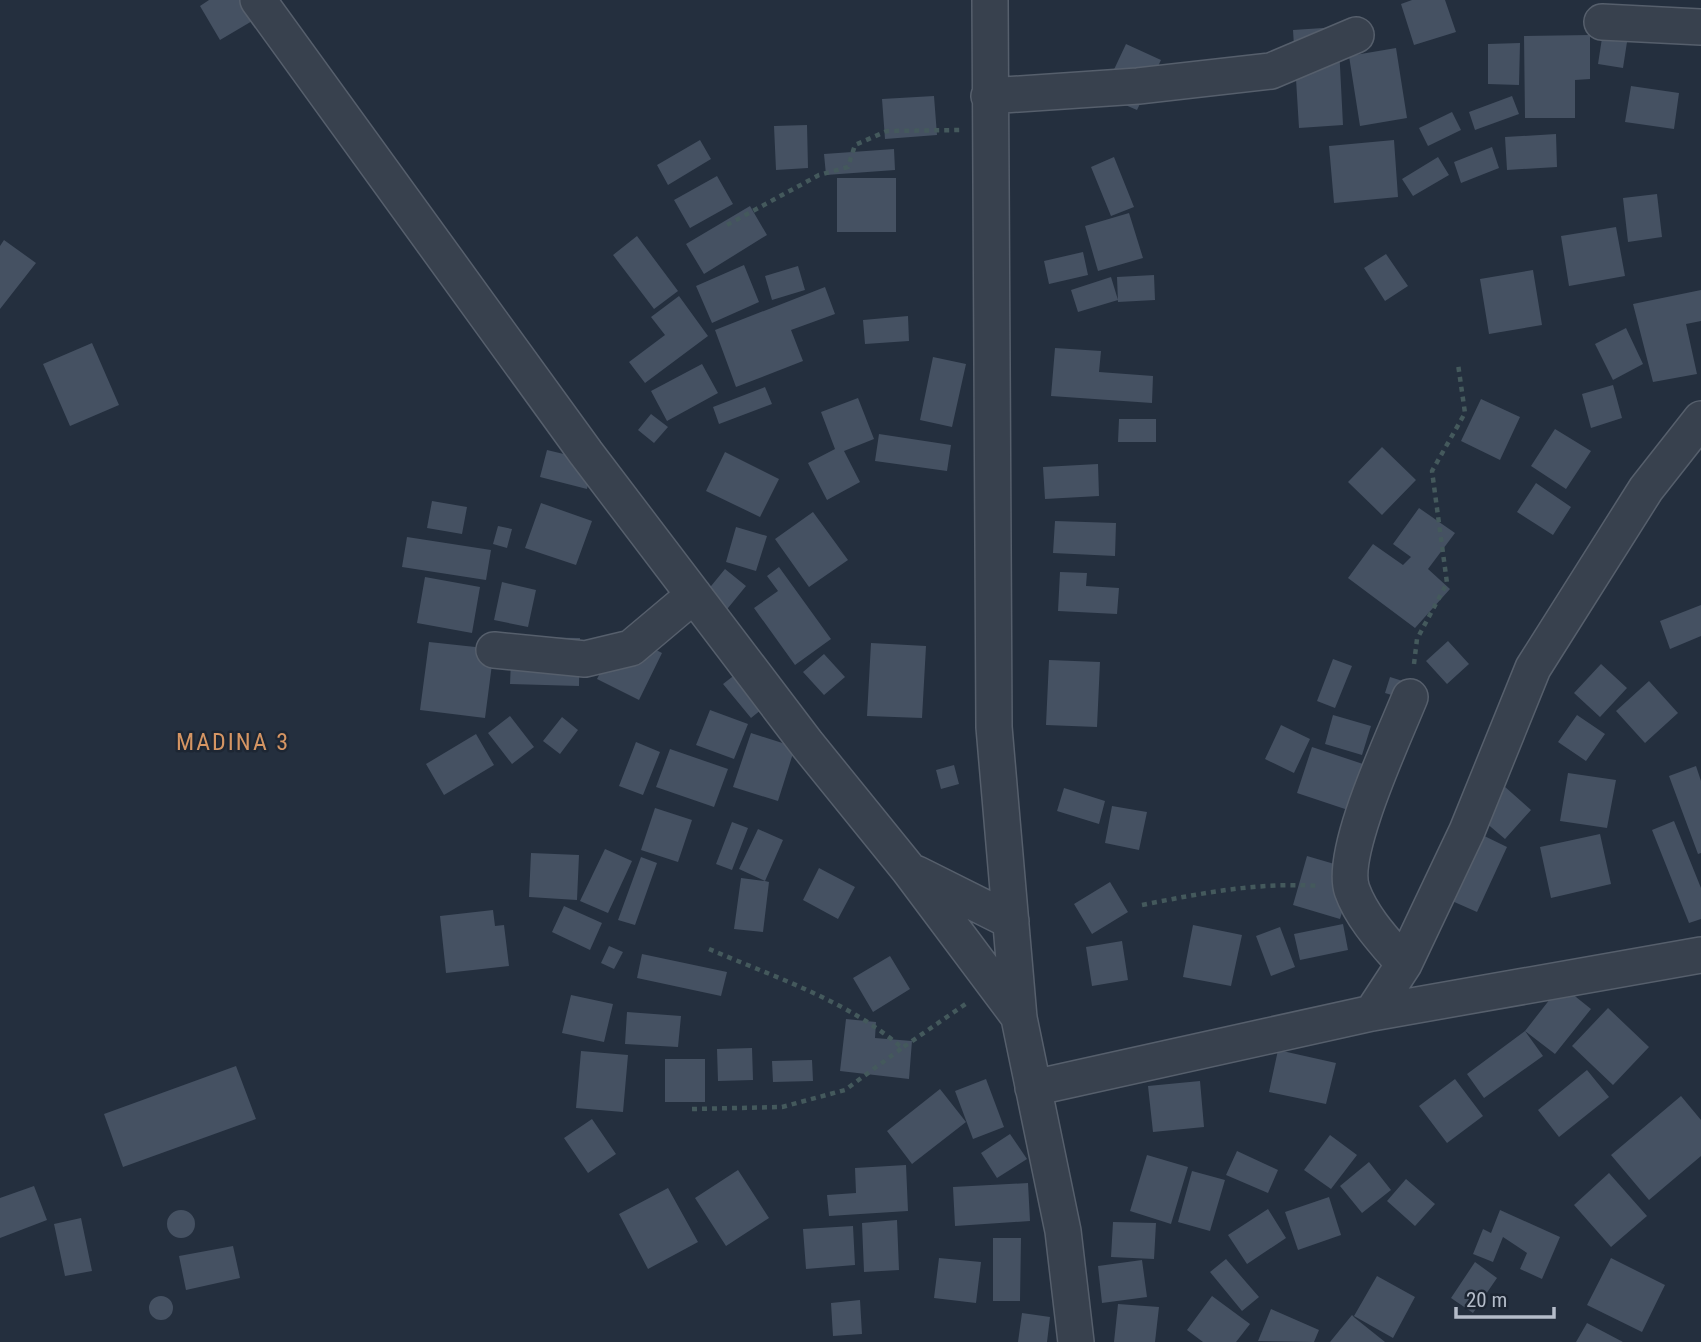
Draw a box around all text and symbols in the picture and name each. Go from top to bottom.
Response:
district label: MADINA 3 [176,728,290,756]
scale bar [1456,1276,1554,1320]
text: 20 m [1466,1288,1507,1312]

